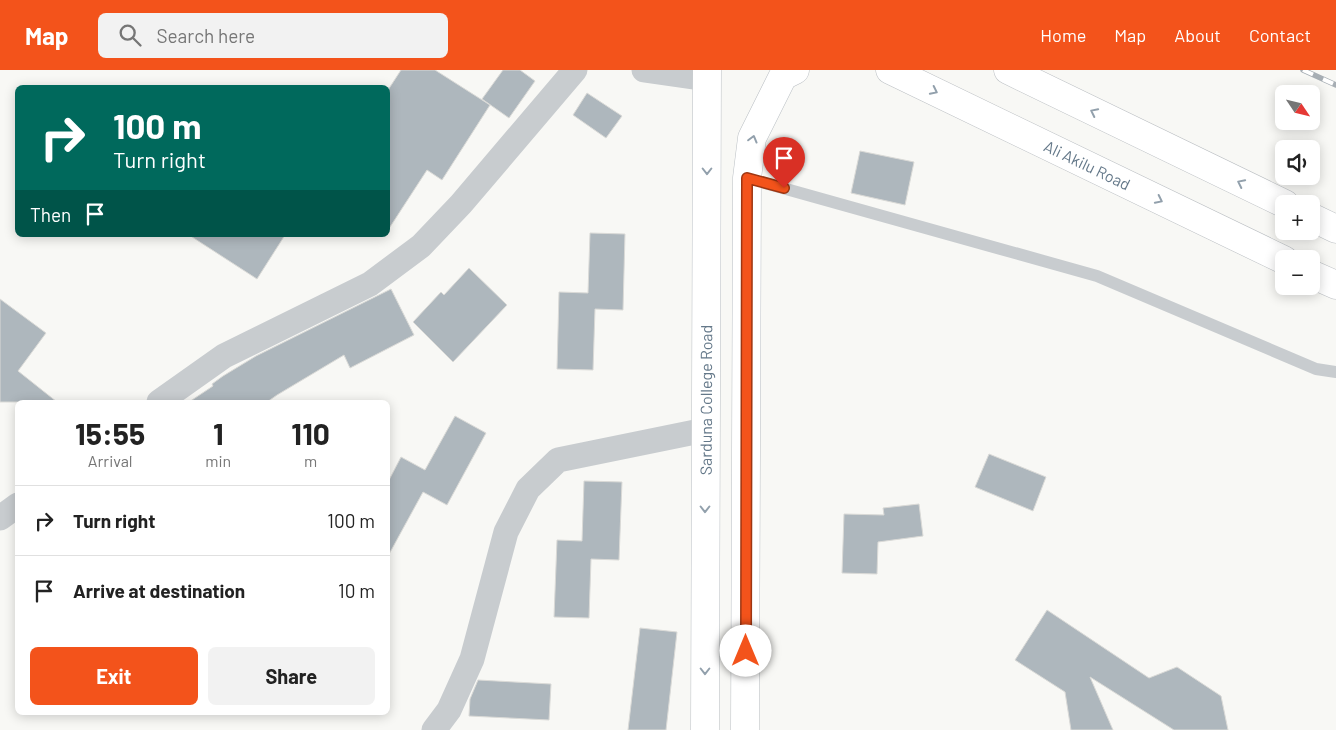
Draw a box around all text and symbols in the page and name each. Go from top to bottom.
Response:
search box [98,13,448,58]
text: Map [25,21,68,50]
icon: search [116,21,144,49]
text: Search here [156,24,255,47]
text: Home [1040,24,1086,46]
text: Map [1114,24,1146,46]
text: About [1174,24,1221,46]
text: Contact [1249,24,1311,46]
one-way arrow [929,85,938,95]
north arrow [1275,85,1320,130]
map controls [1275,85,1320,295]
text: 100 m [113,104,202,146]
icon: right [30,105,95,170]
one-way arrow [1091,108,1100,118]
one-way arrow [747,135,758,144]
street label: Ali Akilu Road [1041,136,1134,194]
pin [763,137,805,188]
button: sound [1275,140,1320,185]
icon: arrive [770,144,798,172]
text: Turn right [113,146,206,172]
one-way arrow [702,168,712,175]
one-way arrow [1237,178,1246,189]
one-way arrow [1154,194,1163,204]
button: + [1275,195,1320,240]
icon: arrive [81,200,109,228]
text: Then [30,203,71,226]
button: − [1275,250,1320,295]
street label: Sarduna College Road [696,325,715,475]
text: 15:55 [75,415,145,451]
text: 1 [213,415,224,451]
text: 110 [291,415,330,451]
text: Arrival [88,451,133,470]
text: min [205,451,231,470]
text: m [304,451,317,470]
one-way arrow [700,505,710,513]
icon: right [30,507,58,535]
text: Turn right [73,509,155,532]
text: 100 m [327,509,375,532]
icon: arrive [30,577,58,605]
text: Arrive at destination [73,579,245,602]
text: 10 m [338,579,375,602]
position arrow [719,624,771,676]
button: Exit [30,647,198,705]
button: Share [208,647,375,705]
one-way arrow [700,668,710,675]

